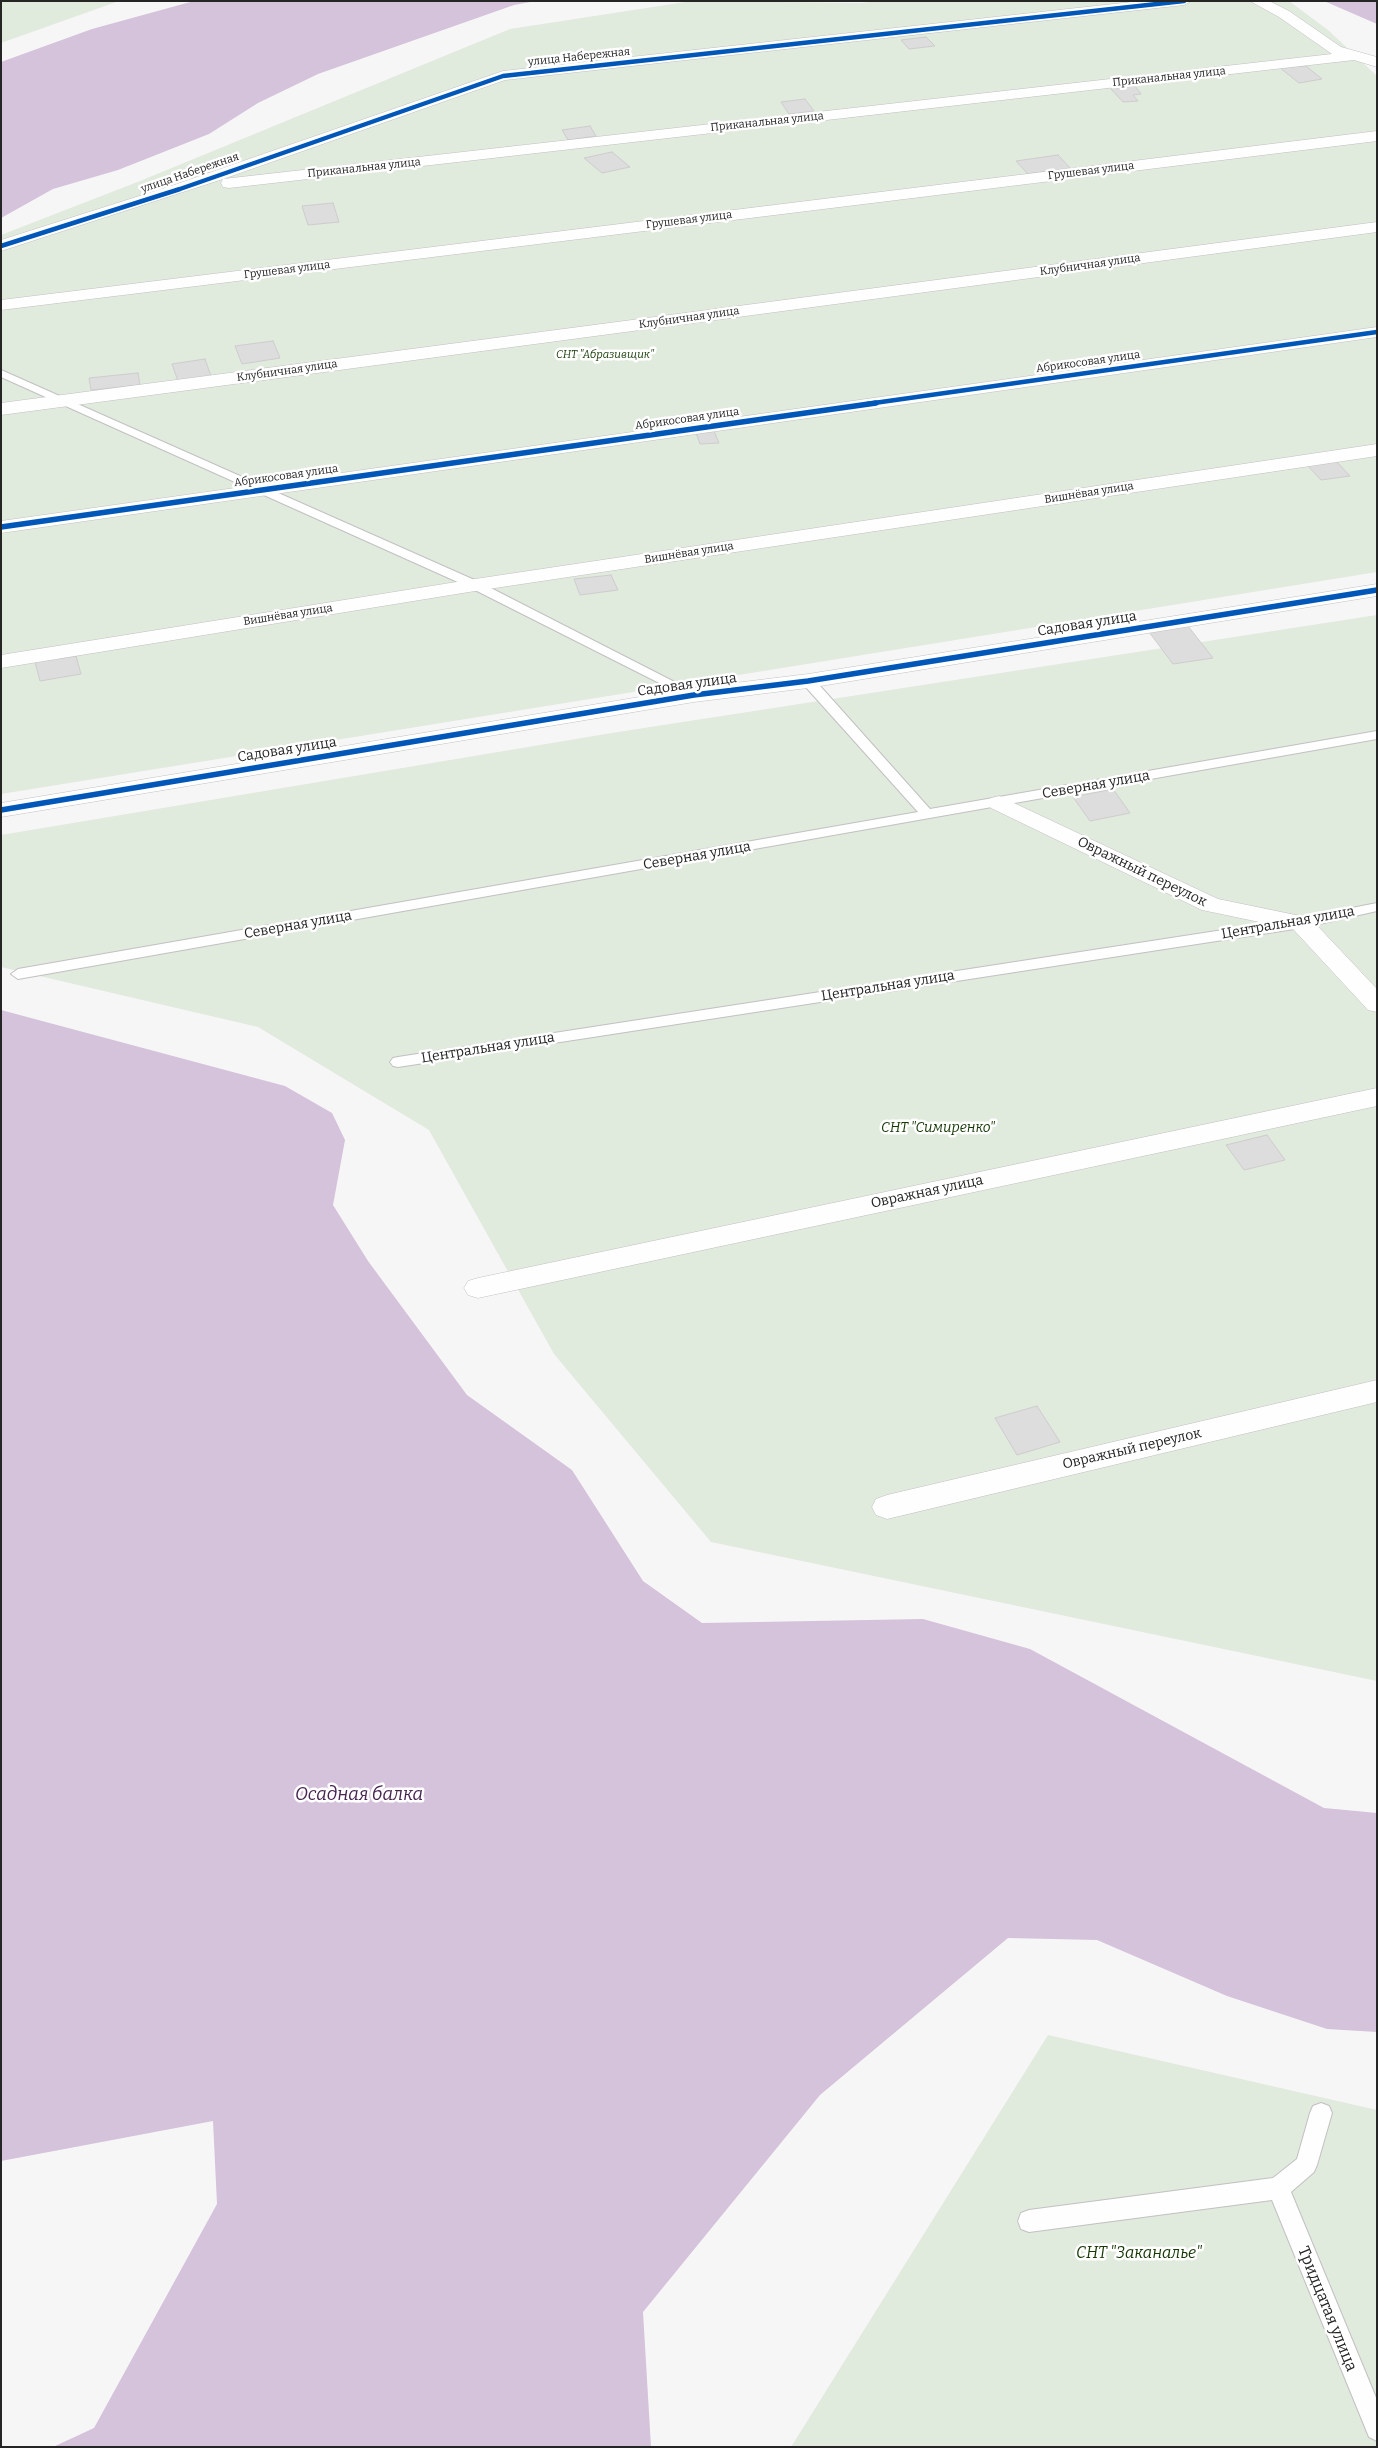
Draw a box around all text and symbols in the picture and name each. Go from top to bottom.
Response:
street label: улица Набережная [527,45,631,69]
street label: Приканальная улица [1112,64,1226,90]
street label: Приканальная улица [710,109,824,135]
street label: улица Набережная [139,150,241,196]
street label: Приканальная улица [307,155,421,181]
street label: Грушевая улица [1047,159,1135,183]
street label: Грушевая улица [645,208,733,232]
street label: Клубничная улица [1039,251,1141,279]
street label: Грушевая улица [243,258,331,282]
street label: Клубничная улица [638,304,740,332]
park label: СНТ "Абразивщик" [556,348,654,362]
street label: Абрикосовая улица [1035,348,1141,376]
street label: Клубничная улица [236,357,338,385]
street label: Абрикосовая улица [634,405,740,433]
street label: Абрикосовая улица [233,462,339,490]
street label: Вишнёвая улица [1043,479,1135,507]
street label: Вишнёвая улица [643,539,735,567]
street label: Вишнёвая улица [242,601,334,629]
street label: Садовая улица [1036,608,1138,640]
street label: Садовая улица [636,670,738,700]
street label: Садовая улица [236,734,338,766]
street label: Северная улица [1041,767,1151,803]
street label: Овражный переулок [1074,833,1210,911]
street label: Северная улица [642,838,752,874]
street label: Центральная улица [1220,903,1356,943]
street label: Северная улица [243,907,353,943]
street label: Центральная улица [820,967,956,1005]
street label: Центральная улица [420,1029,556,1067]
park label: СНТ "Симиренко" [881,1120,995,1136]
street label: Овражная улица [869,1172,985,1212]
street label: Овражный переулок [1061,1425,1203,1473]
water label: Осадная балка [295,1784,423,1806]
park label: СНТ "Заканалье" [1076,2244,1202,2264]
street label: Тридцатая улица [1293,2244,1361,2374]

